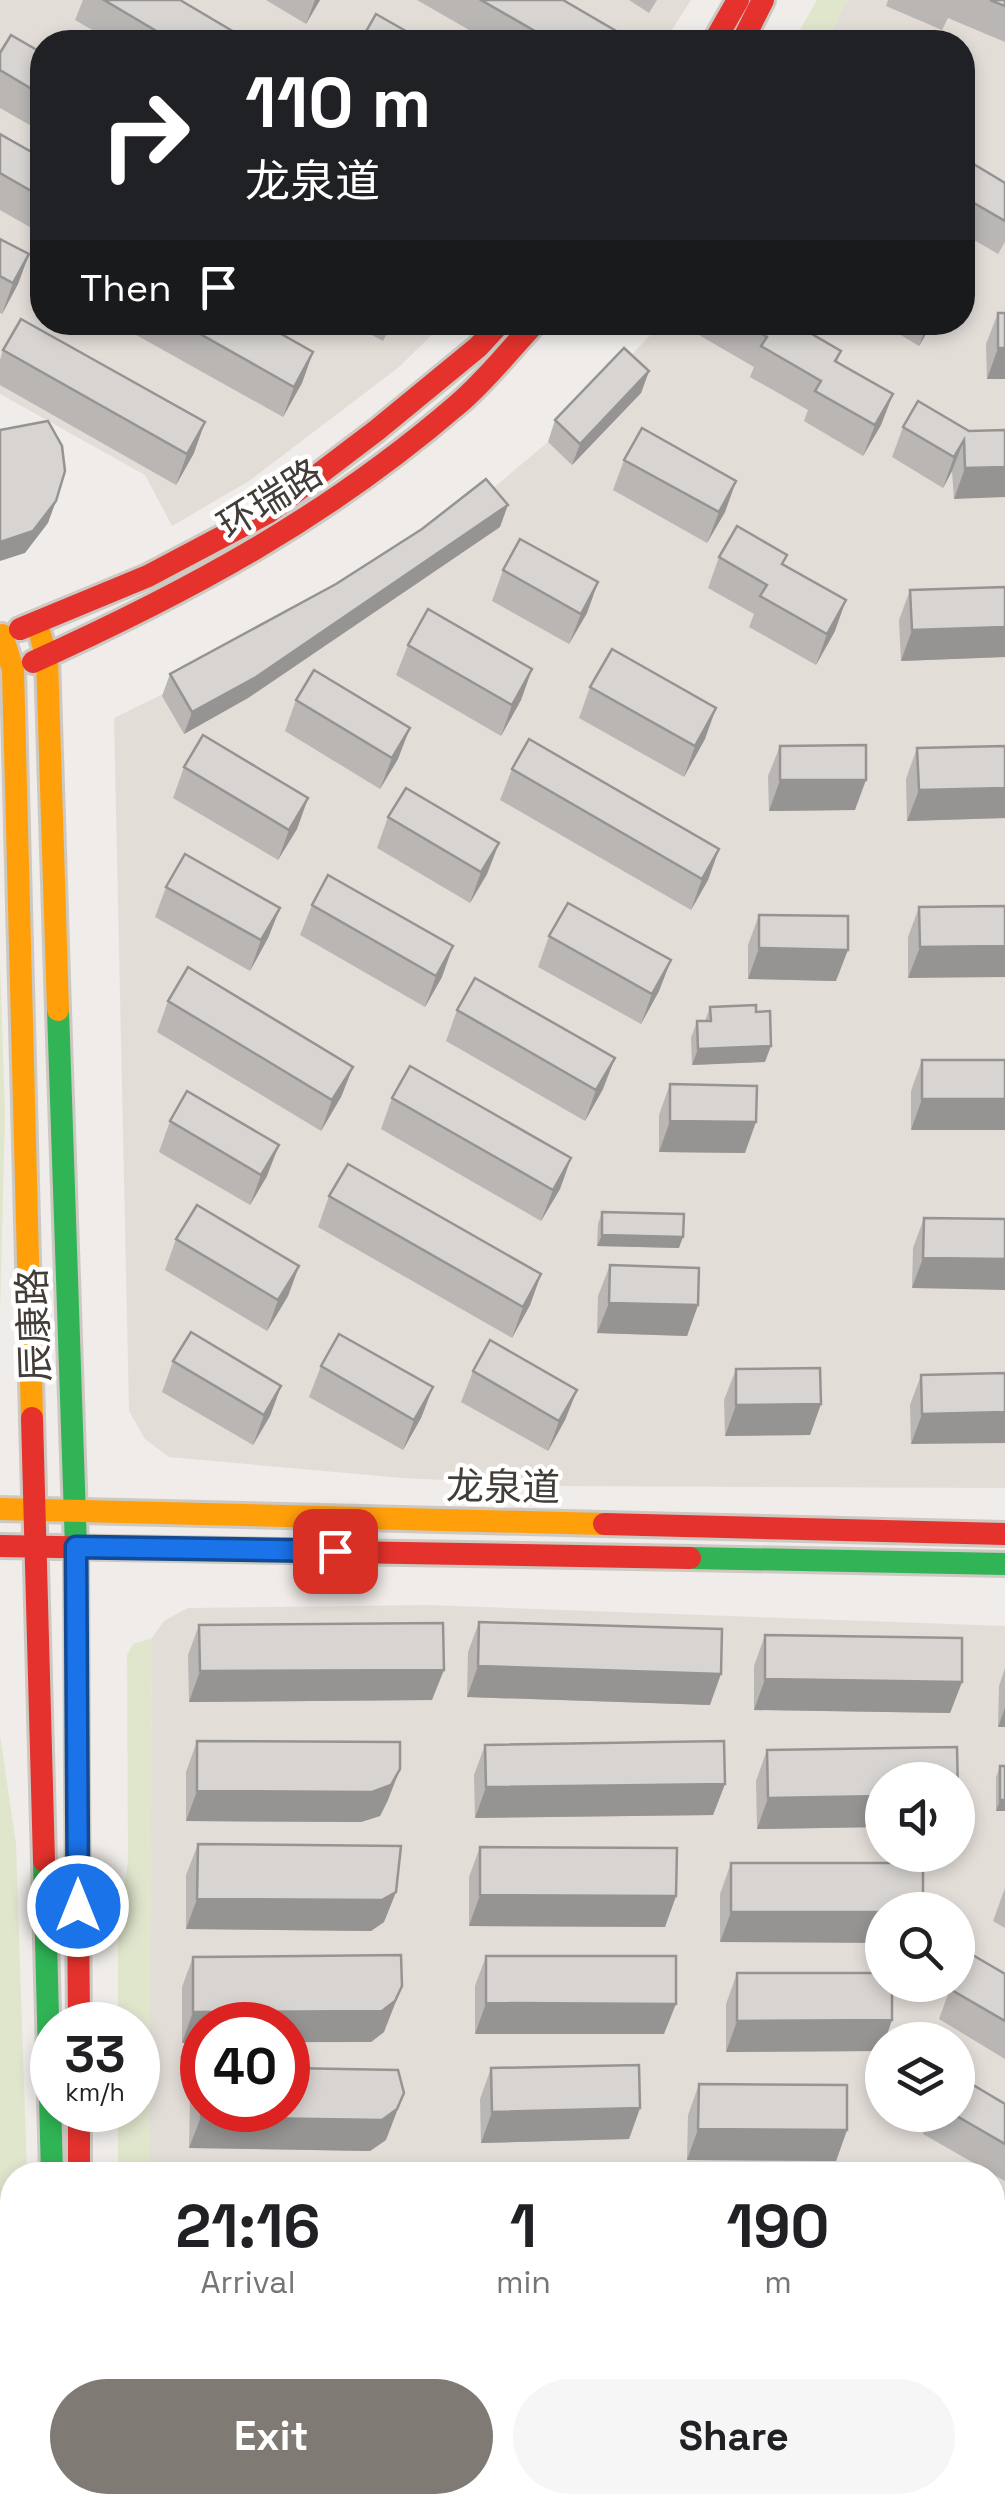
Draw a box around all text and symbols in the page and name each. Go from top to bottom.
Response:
text: 110 m [245,58,431,147]
icon: right [80,70,210,200]
text: 龙泉道 [245,153,380,210]
icon: arrive [191,260,246,315]
text: Then [80,264,171,312]
street label: 环瑞路 [209,448,331,550]
street label: 辰康路 [8,1267,60,1383]
street label: 龙泉道 [446,1462,560,1512]
pin [293,1509,378,1594]
icon: arrive [308,1524,363,1579]
map controls [865,1762,975,2132]
button: sound [865,1762,975,1872]
position arrow [26,1854,130,1958]
button: search [865,1892,975,2002]
speed limit sign: 40 [180,2002,310,2132]
button: layers [865,2022,975,2132]
text: 33 [65,2023,125,2087]
text: km/h [65,2076,125,2108]
text: 21:16 [176,2188,320,2265]
text: 1 [510,2188,537,2265]
text: 190 [726,2188,829,2265]
text: Arrival [200,2262,296,2302]
text: min [496,2262,551,2302]
text: m [764,2262,792,2302]
button: Exit [50,2379,493,2494]
button: Share [513,2379,955,2494]

